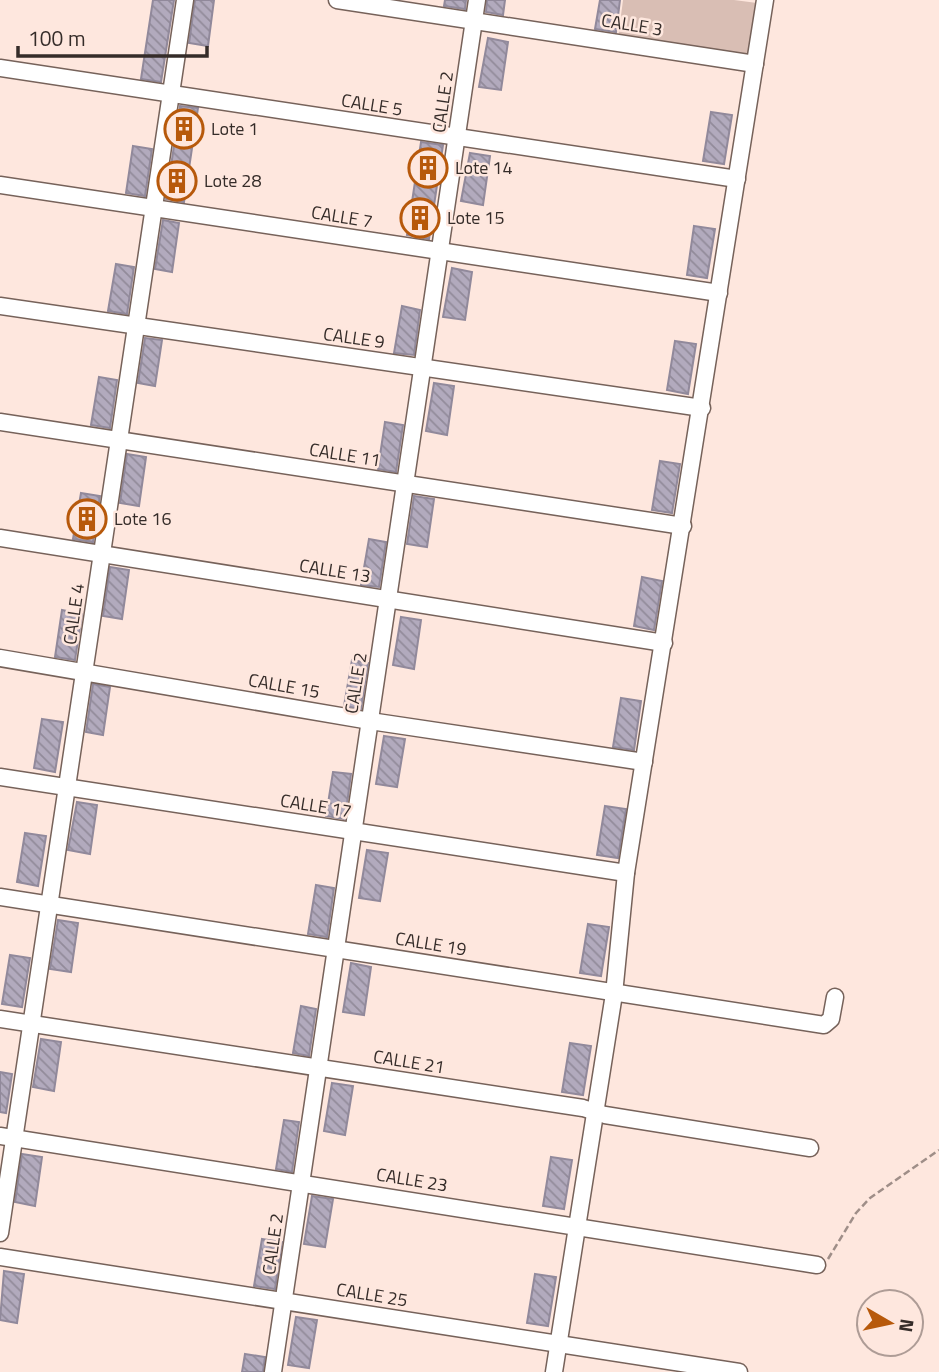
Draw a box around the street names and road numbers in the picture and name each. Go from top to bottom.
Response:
street label: CALLE 3 [599,6,665,43]
street label: CALLE 2 [425,69,460,134]
street label: CALLE 5 [339,86,405,123]
street label: CALLE 7 [309,198,375,235]
street label: CALLE 9 [322,320,387,355]
street label: CALLE 11 [307,436,383,473]
street label: CALLE 13 [297,552,373,589]
street label: CALLE 4 [56,581,91,646]
street label: CALLE 2 [337,650,374,716]
street label: CALLE 15 [246,666,322,705]
street label: CALLE 17 [278,787,354,824]
street label: CALLE 19 [393,925,469,962]
street label: CALLE 21 [371,1043,447,1080]
street label: CALLE 23 [374,1161,450,1198]
street label: CALLE 2 [255,1211,290,1276]
street label: CALLE 25 [334,1276,410,1313]

